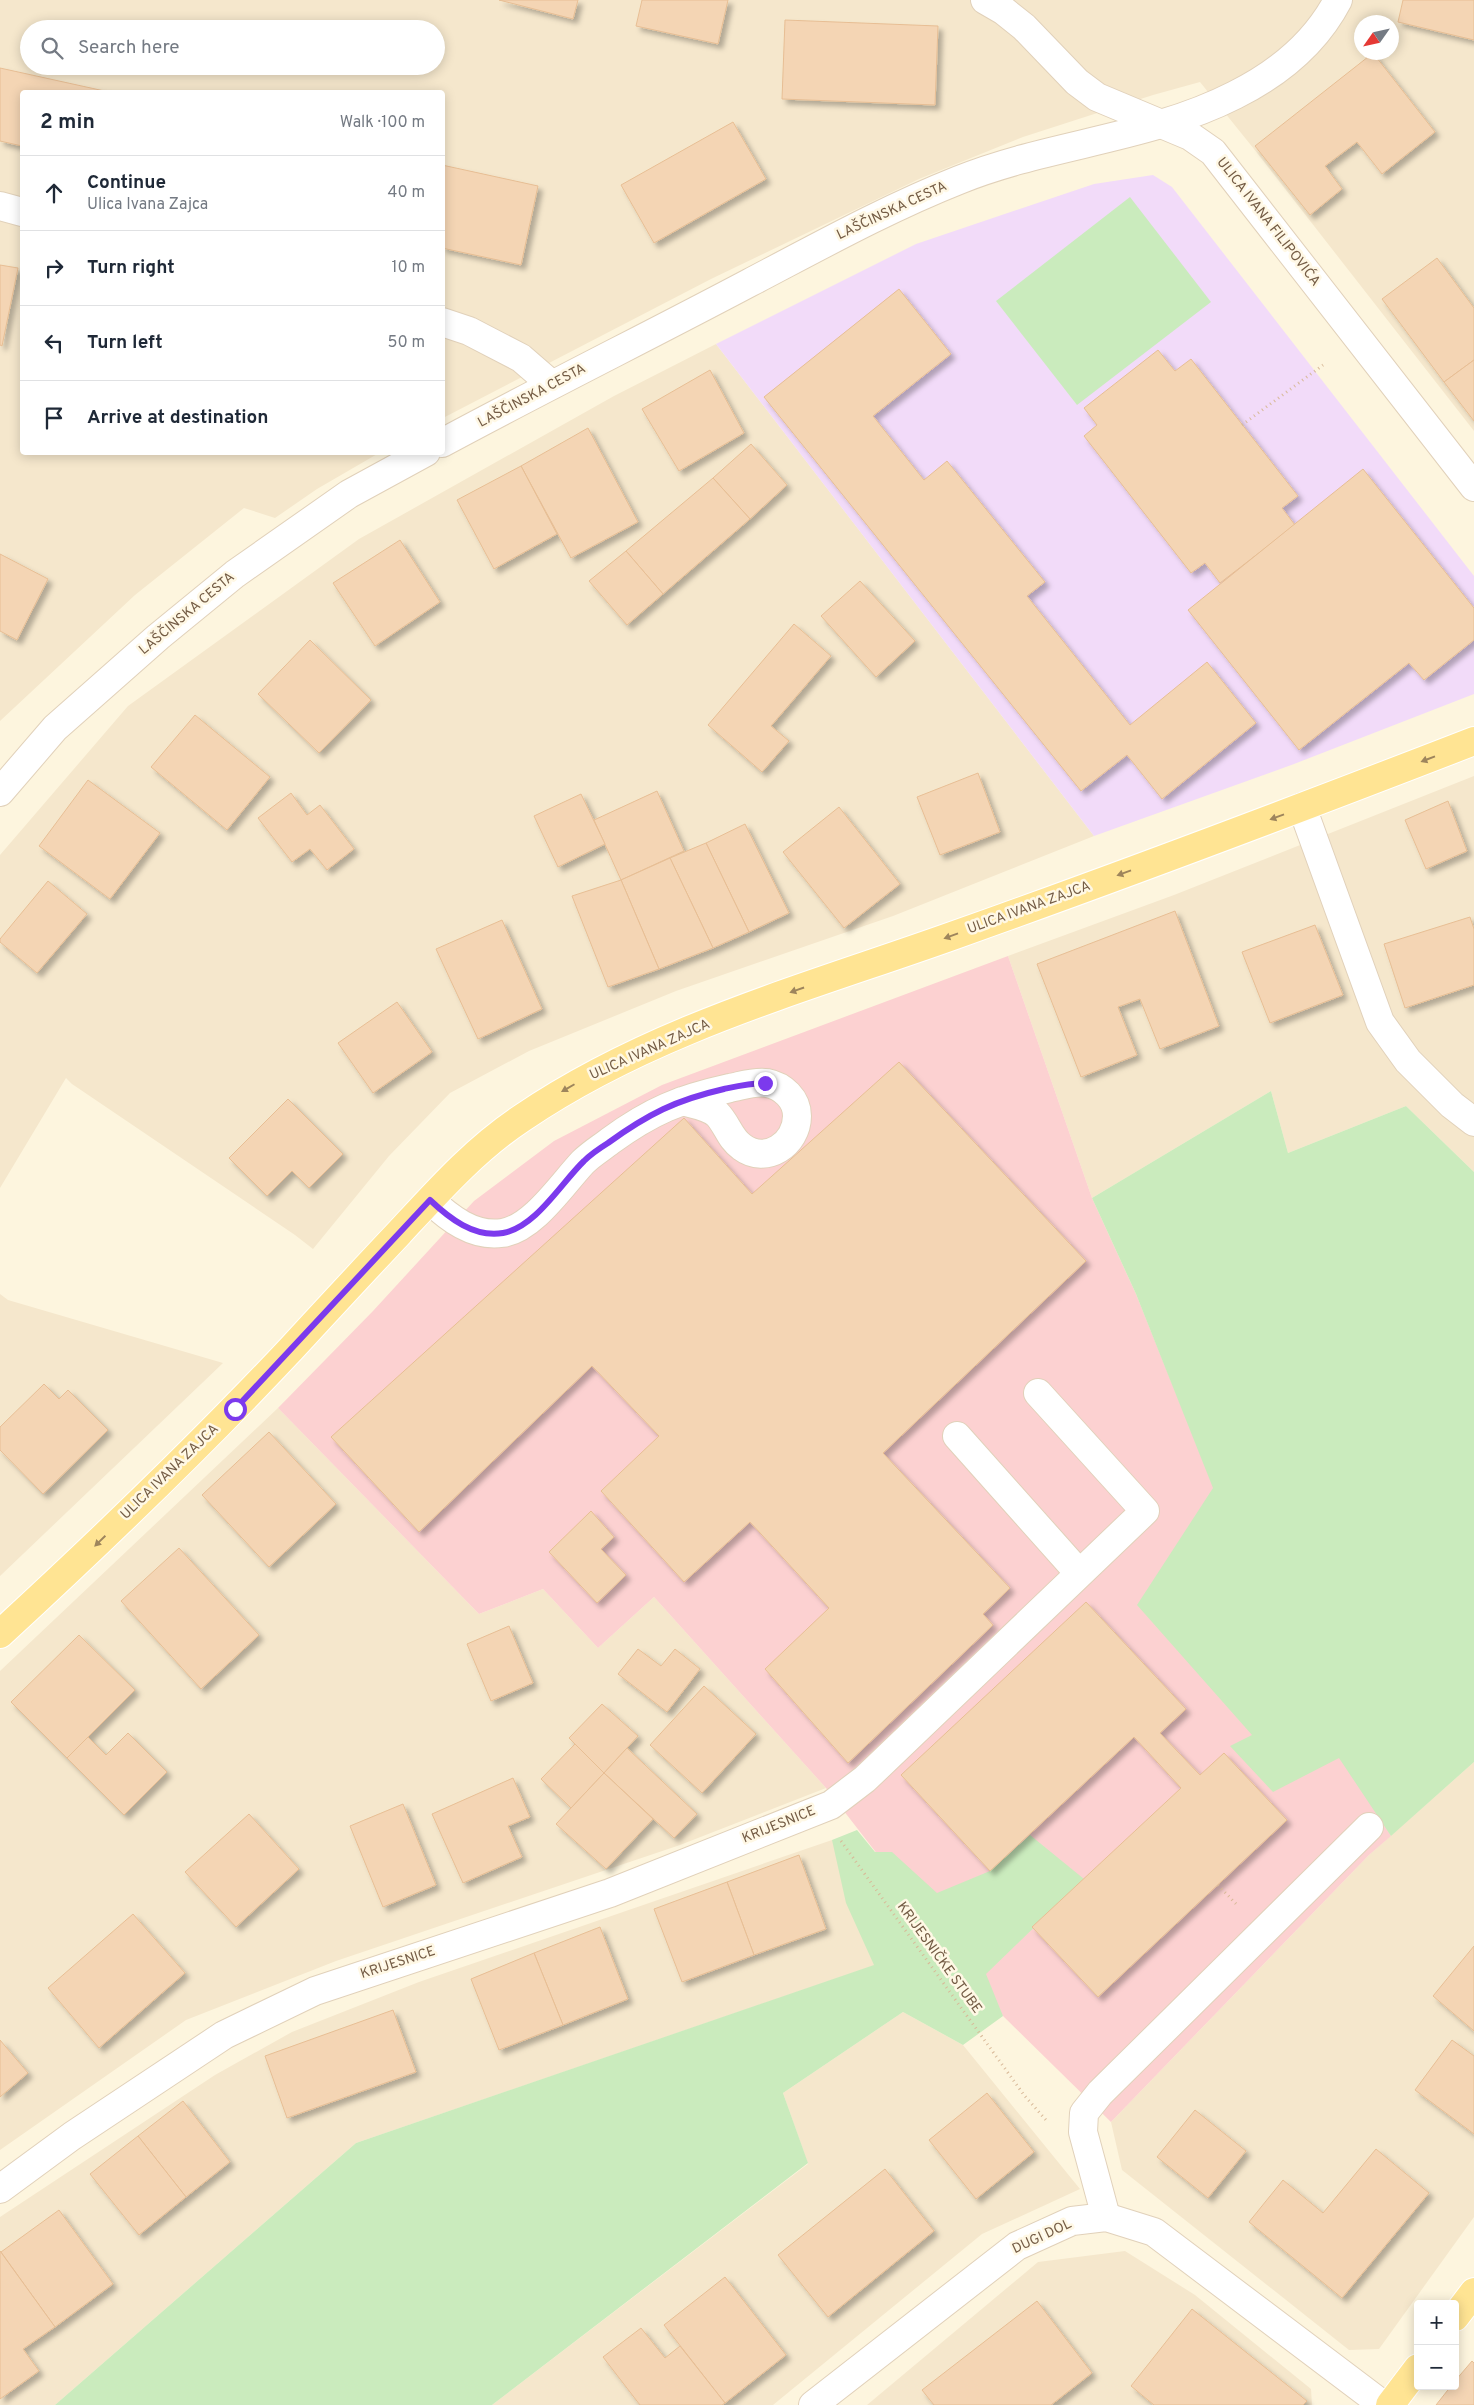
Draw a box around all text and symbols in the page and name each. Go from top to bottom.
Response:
north arrow [1354,15,1399,60]
search box [20,20,445,75]
icon: search [38,34,66,62]
text: Search here [78,36,180,60]
text: 2 min [40,109,95,136]
text: Walk · 100 m [340,113,425,133]
street label: ULICA IVANA FILIPOVIĆA [1212,154,1324,290]
text: Continue [87,171,166,195]
street label: LAŠČINSKA CESTA [834,177,950,244]
icon: ahead [40,179,68,207]
text: 40 m [387,183,425,203]
text: Ulica Ivana Zajca [87,195,208,215]
icon: right [40,254,68,282]
text: Turn right [87,256,175,280]
text: 10 m [391,258,425,278]
icon: left [40,329,68,357]
text: Turn left [87,331,163,355]
text: 50 m [388,333,425,353]
street label: LAŠČINSKA CESTA [475,360,589,432]
icon: arrive [40,404,68,432]
text: Arrive at destination [87,406,268,430]
street label: LAŠČINSKA CESTA [135,568,238,659]
one-way arrow [1421,756,1436,763]
one-way arrow [1269,814,1284,821]
one-way arrow [1116,869,1131,877]
street label: ULICA IVANA ZAJCA [965,878,1093,938]
one-way arrow [943,933,958,940]
one-way arrow [790,987,805,994]
street label: ULICA IVANA ZAJCA [587,1016,713,1084]
route end [754,1072,777,1095]
one-way arrow [561,1084,575,1093]
route start [224,1398,247,1421]
street label: ULICA IVANA ZAJCA [117,1421,223,1523]
one-way arrow [94,1535,106,1547]
street label: KRIJESNICE [740,1803,818,1847]
street label: KRIJESNIČKE STUBE [893,1898,986,2017]
street label: KRIJESNICE [358,1943,438,1983]
street label: DUGI DOL [1010,2216,1075,2258]
map controls [1414,2300,1459,2390]
button: + [1414,2300,1459,2345]
button: − [1414,2345,1459,2390]

